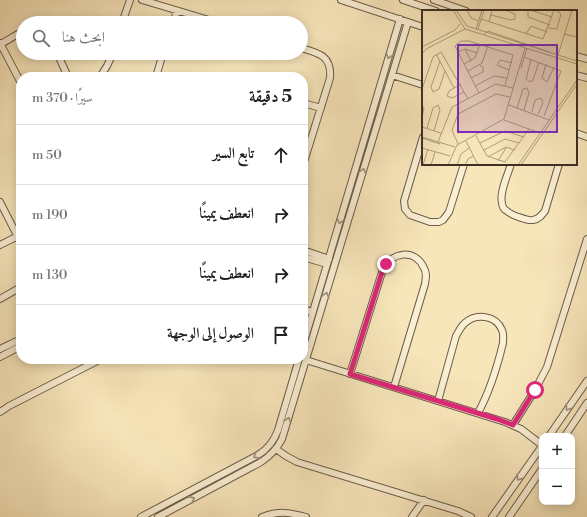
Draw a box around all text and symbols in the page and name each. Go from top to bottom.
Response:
inset map [422,10,577,165]
search box [16,16,308,60]
icon: search [30,27,52,49]
text: ابحث هنا [62,28,105,47]
one-way arrow [385,53,394,60]
text: 5 دقيقة [249,86,292,108]
text: سيرًا · 370 m [32,90,93,106]
text: تابع السير [212,144,254,163]
icon: ahead [270,144,292,166]
text: 50 m [32,147,62,163]
one-way arrow [358,168,367,175]
text: انعطف يمينًا [199,204,254,223]
icon: right [270,204,292,226]
text: 190 m [32,207,68,223]
one-way arrow [336,218,345,225]
route end [377,255,395,273]
text: انعطف يمينًا [199,264,254,283]
icon: right [270,264,292,286]
text: 130 m [32,267,67,283]
one-way arrow [321,292,330,299]
text: الوصول إلى الوجهة [167,324,254,343]
icon: arrive [270,324,292,346]
route start [526,381,544,399]
one-way arrow [566,404,573,411]
one-way arrow [283,417,292,424]
map controls [539,433,575,505]
button: + [539,433,575,469]
one-way arrow [253,451,260,458]
button: − [539,469,575,505]
one-way arrow [517,474,524,481]
one-way arrow [188,496,195,504]

